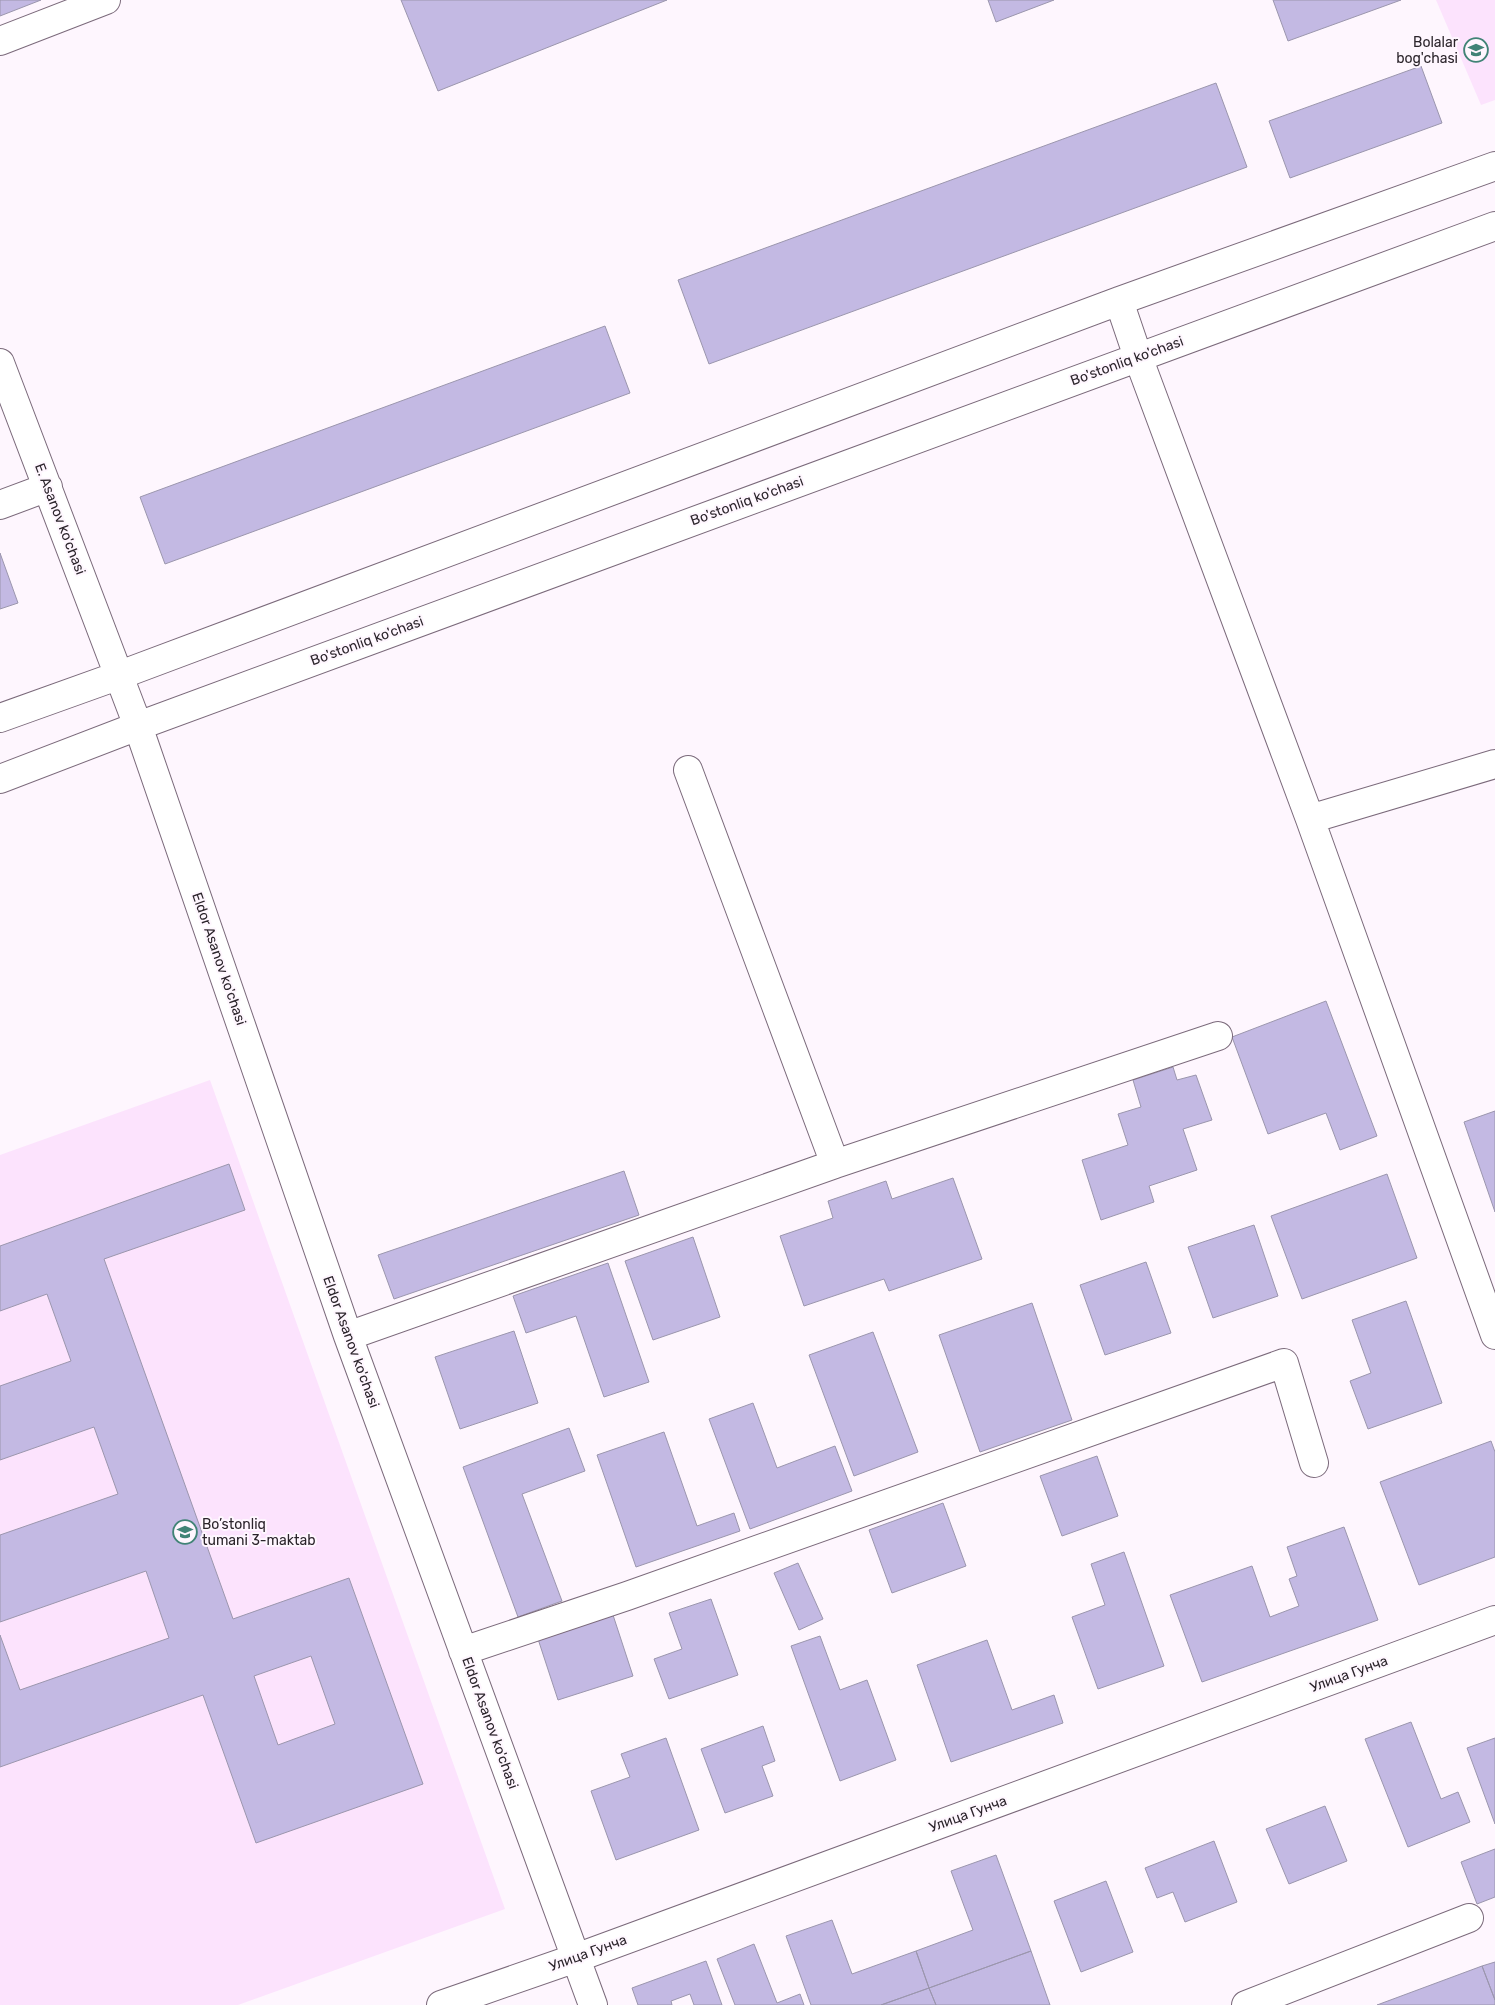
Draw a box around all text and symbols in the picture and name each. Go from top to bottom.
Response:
place label: Bolalar bog'chasi [1396,34,1459,67]
school or university icon: Bolalar bog'chasi [1463,37,1489,63]
street label: Bo'stonliq ko'chasi [1068,333,1186,389]
street label: E. Asanov ko'chasi [31,461,89,577]
street label: Bo'stonliq ko'chasi [688,473,806,529]
street label: Bo'stonliq ko'chasi [308,613,426,669]
street label: Eldor Asanov ko'chasi [188,890,250,1028]
street label: Eldor Asanov ko'chasi [319,1274,383,1410]
place label: Bo’stonliq tumani 3-maktab [202,1516,316,1549]
school or university icon: Bo’stonliq tumani 3-maktab [172,1519,198,1545]
street label: Улица Гунча [1308,1652,1390,1696]
street label: Eldor Asanov ko'chasi [458,1655,522,1791]
street label: Улица Гунча [927,1792,1009,1836]
street label: Улица Гунча [547,1931,629,1975]

